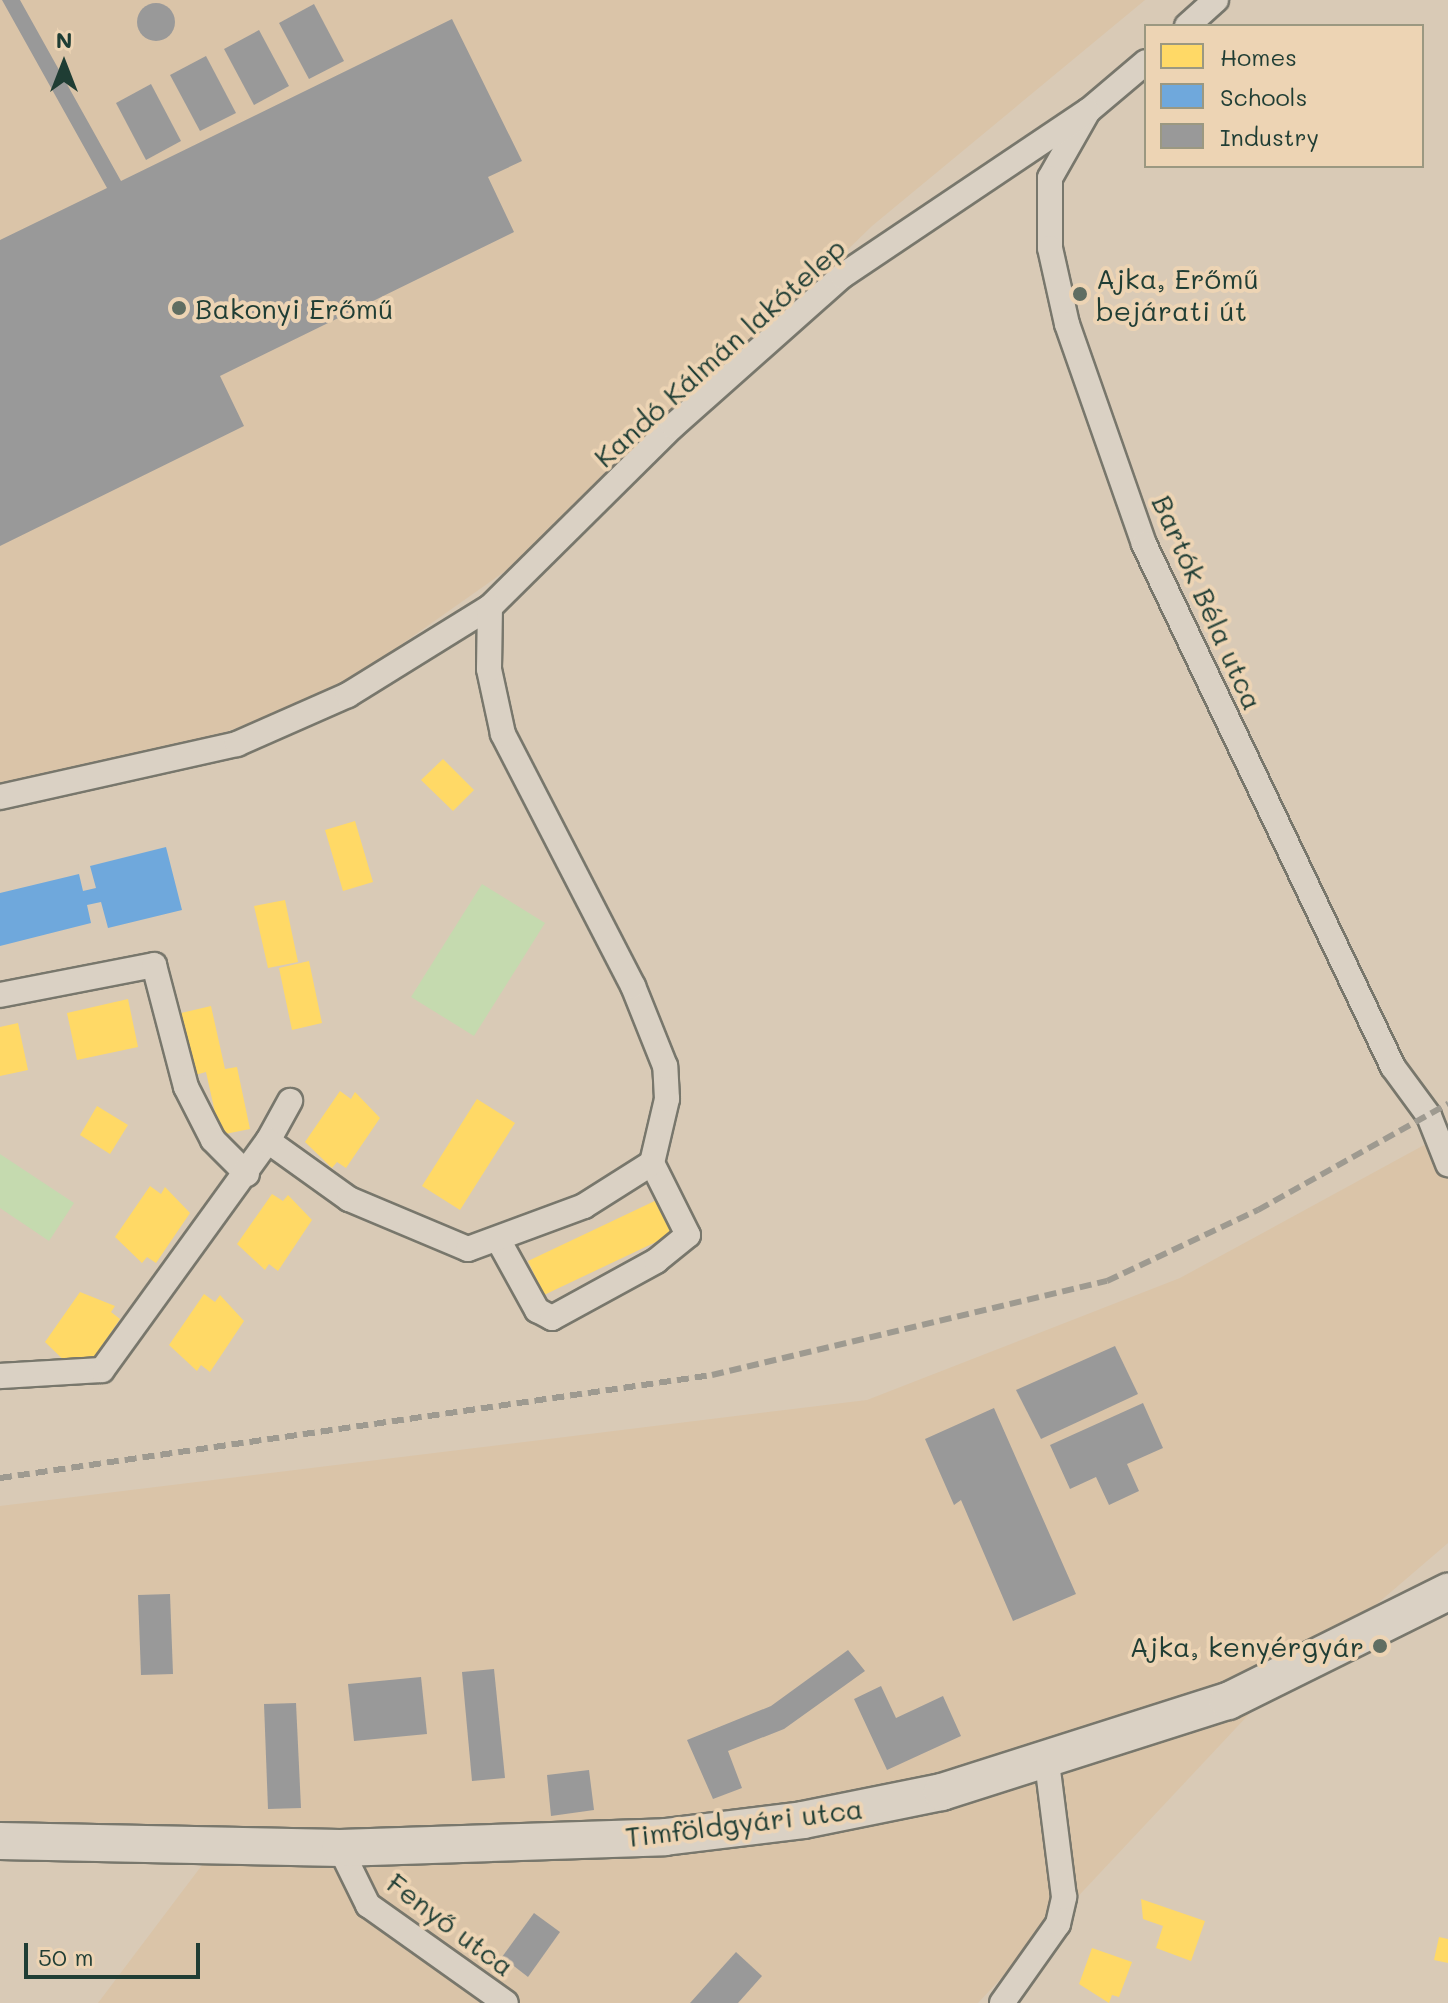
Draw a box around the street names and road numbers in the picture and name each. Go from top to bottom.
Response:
street label: Kandó Kálmán lakótelep [587,230,851,474]
street label: Bartók Béla utca [1146,489,1270,715]
street label: Timföldgyári utca [623,1791,865,1853]
street label: Fenyő utca [381,1865,521,1983]

